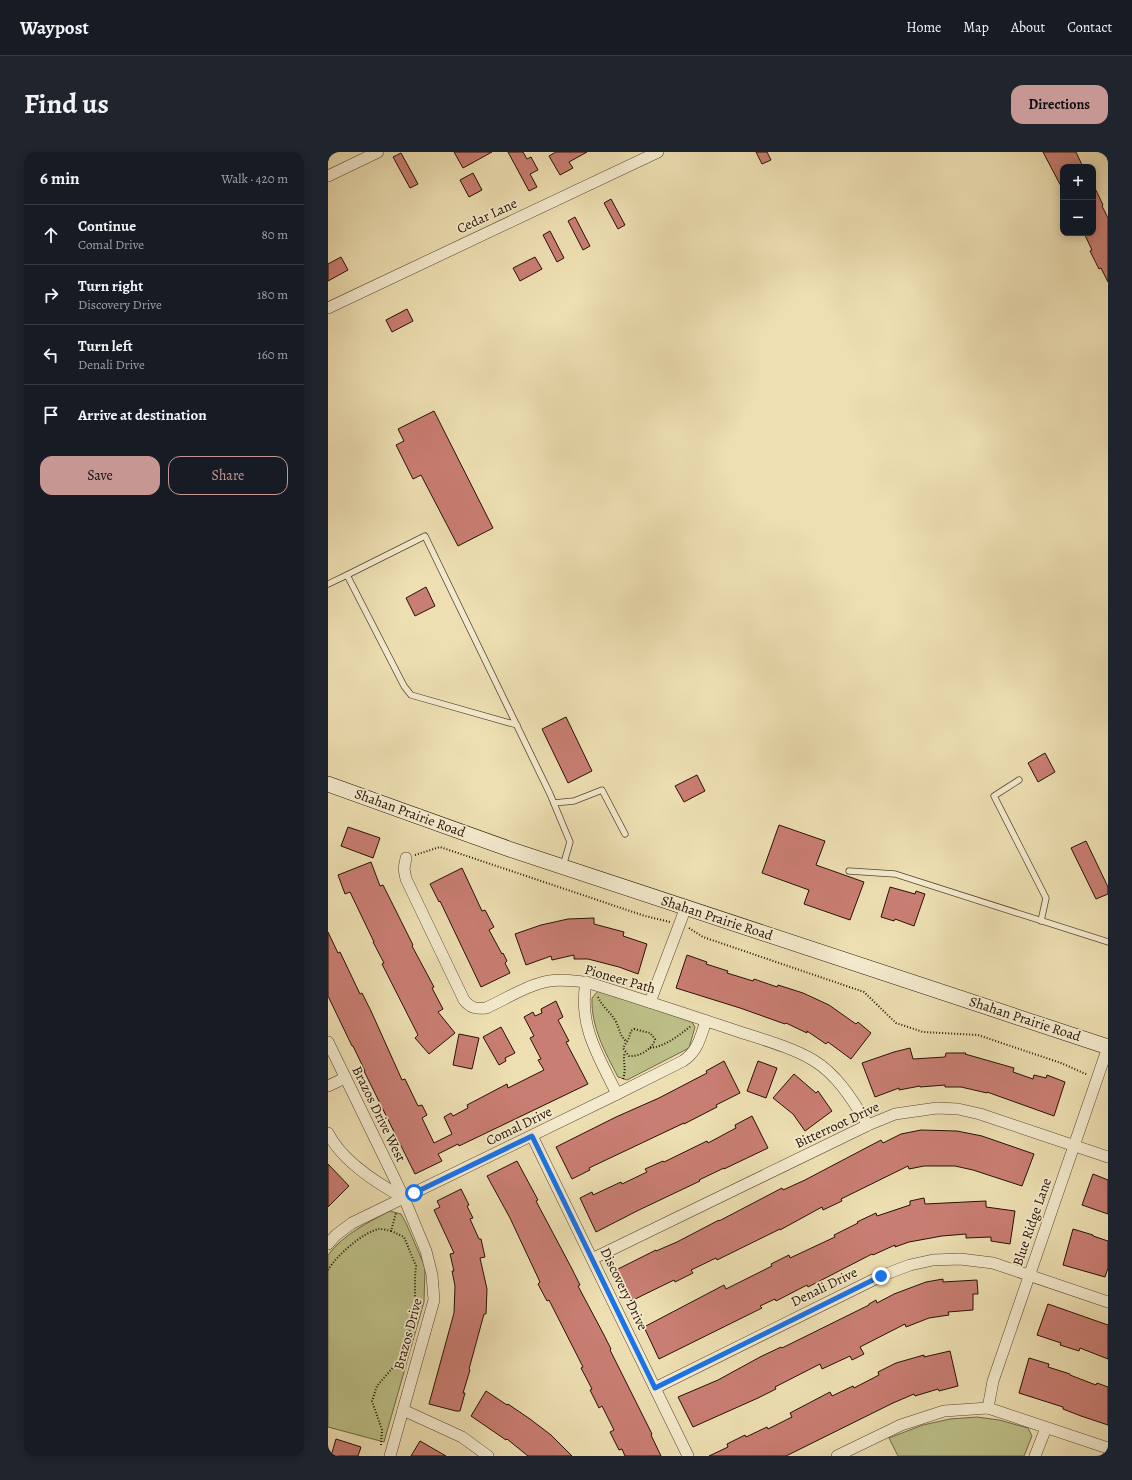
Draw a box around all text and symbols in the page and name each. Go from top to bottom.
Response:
text: Waypost [20,15,89,41]
text: Home [906,18,941,37]
text: Map [963,18,989,37]
text: About [1011,18,1045,37]
text: Contact [1067,18,1112,37]
text: Find us [24,85,109,123]
button: Directions [1011,85,1108,124]
map controls [1060,164,1096,236]
button: + [1060,164,1096,200]
text: 6 min [40,167,80,190]
text: Walk · 420 m [221,170,288,187]
street label: Cedar Lane [454,194,520,238]
button: − [1060,200,1096,236]
text: Continue [78,216,136,236]
icon: ahead [40,224,62,246]
text: 80 m [261,226,288,243]
text: Comal Drive [78,236,144,253]
text: Turn right [78,276,143,296]
icon: right [40,284,62,306]
text: 180 m [257,286,288,303]
text: Discovery Drive [78,296,162,313]
text: Turn left [78,336,133,356]
icon: left [40,344,62,366]
text: 160 m [257,346,288,363]
text: Denali Drive [78,356,145,373]
icon: arrive [40,404,62,426]
text: Arrive at destination [78,405,207,425]
button: Save [40,456,160,495]
button: Share [168,456,288,495]
street label: Shahan Prairie Road [352,784,468,842]
street label: Shahan Prairie Road [659,891,776,945]
street label: Pioneer Path [582,960,658,998]
street label: Shahan Prairie Road [967,992,1084,1046]
street label: Brazos Drive West [348,1063,411,1165]
street label: Bitterroot Drive [792,1097,882,1153]
street label: Comal Drive [483,1102,555,1150]
street label: Blue Ridge Lane [1008,1175,1056,1269]
route start [405,1184,423,1202]
street label: Discovery Drive [596,1244,652,1334]
street label: Denali Drive [788,1263,860,1311]
route end [872,1267,890,1285]
street label: Brazos Drive [389,1296,427,1372]

